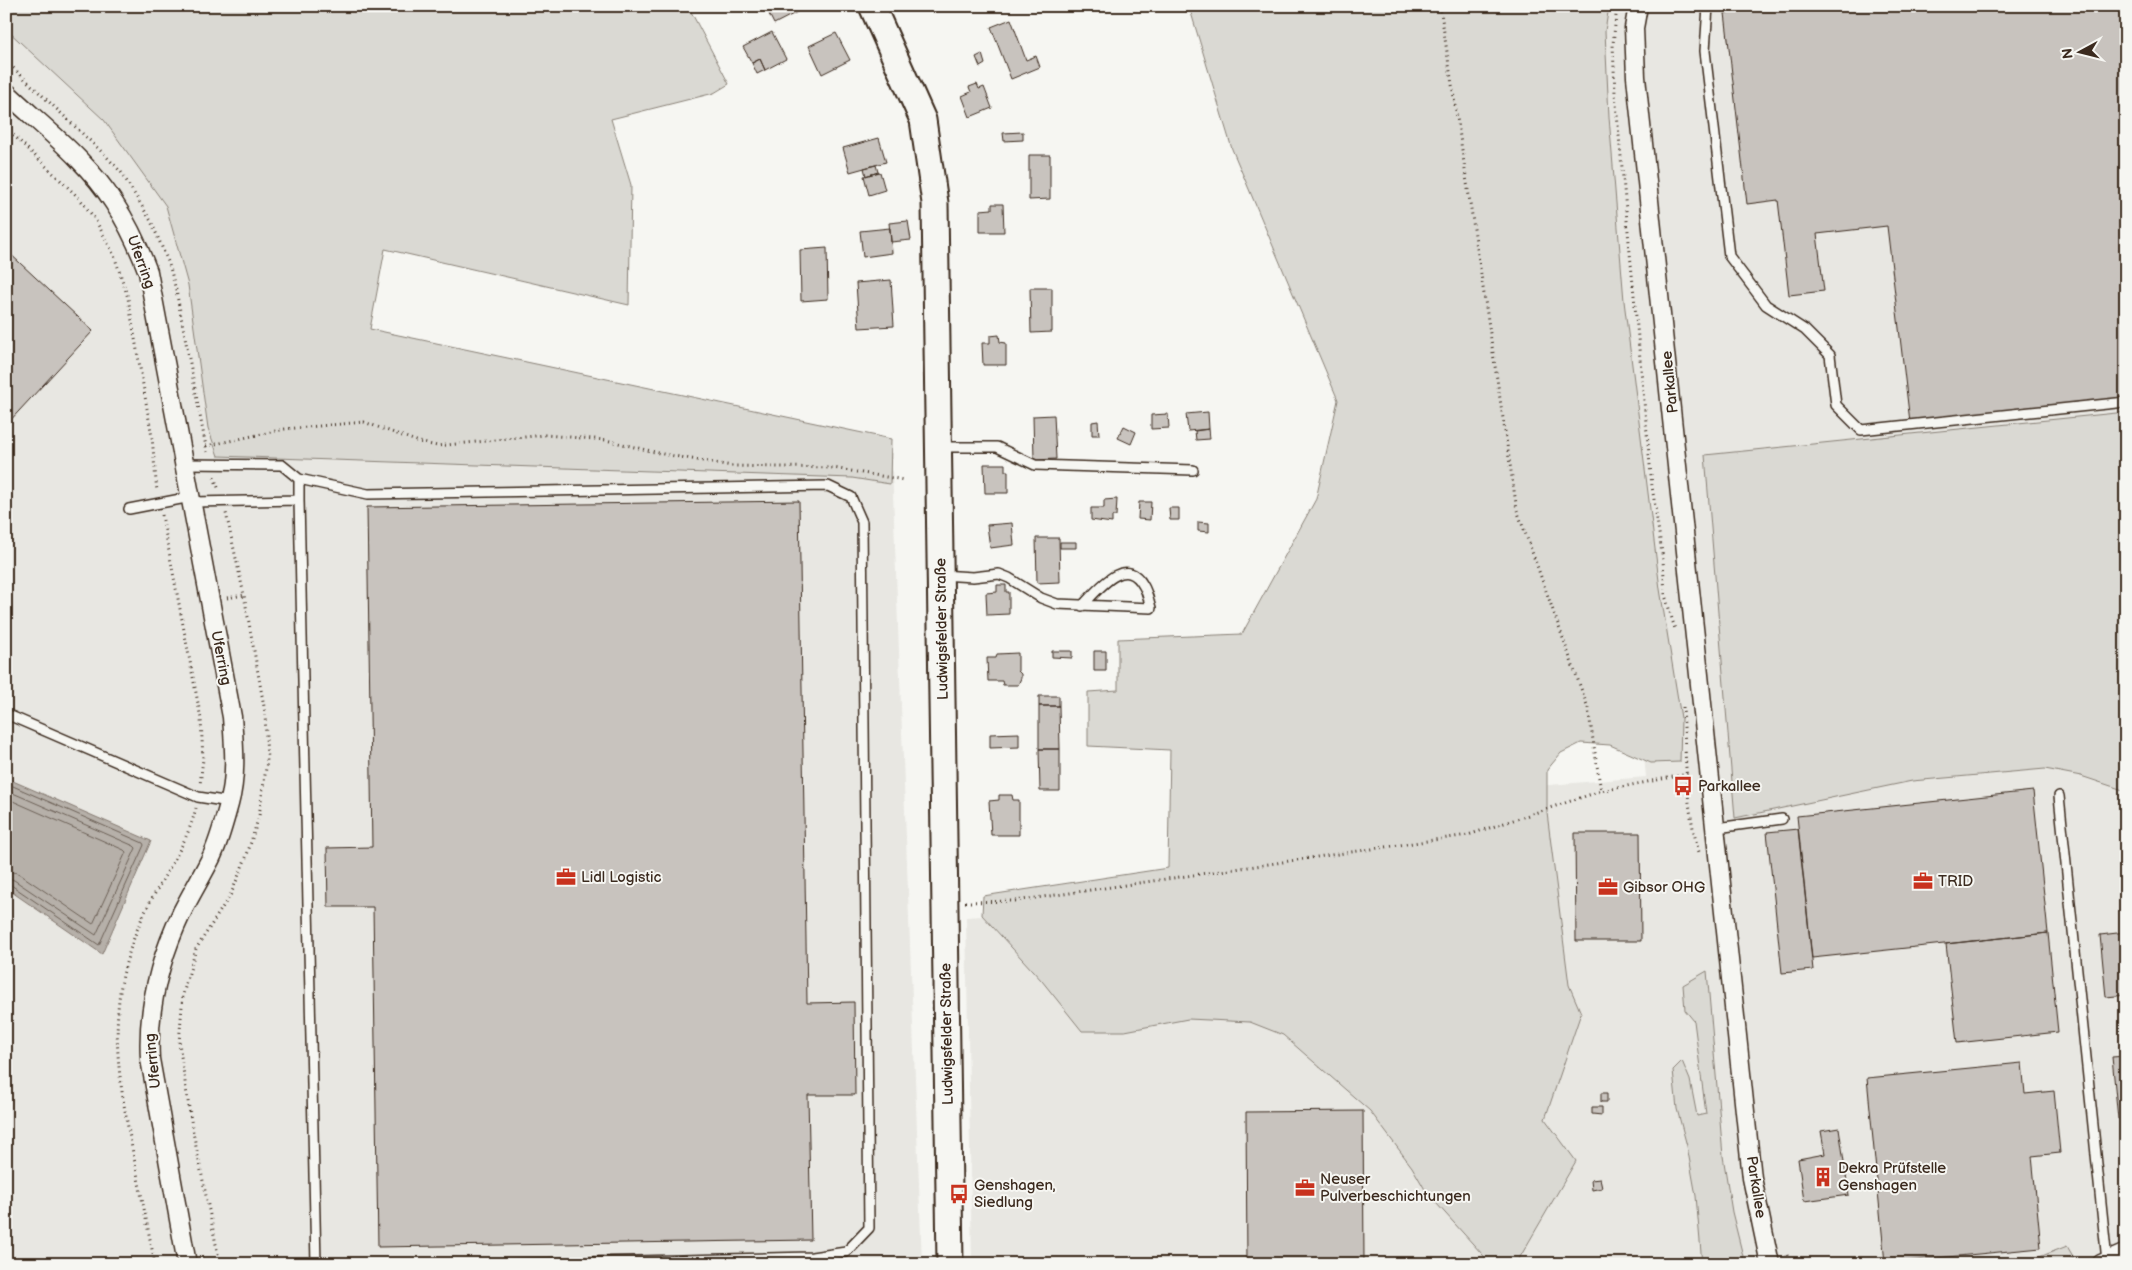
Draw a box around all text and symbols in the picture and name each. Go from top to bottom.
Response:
north arrow [2054,28,2104,78]
text: N [2059,47,2077,60]
street label: Uferring [123,233,159,291]
street label: Parkallee [1657,350,1683,414]
street label: Ludwigsfelder Straße [931,558,953,700]
street label: Uferring [206,629,236,687]
bus stop icon: Parkallee [1672,775,1694,797]
place label: Parkallee [1698,777,1761,796]
office icon: Lidl Logistic [555,866,577,888]
place label: Lidl Logistic [581,868,662,887]
office icon: TRID [1912,870,1934,892]
place label: TRID [1938,872,1973,891]
office icon: Gibsor OHG [1597,876,1619,898]
place label: Gibsor OHG [1623,878,1705,897]
street label: Ludwigsfelder Straße [936,963,958,1105]
street label: Uferring [141,1032,165,1090]
street label: Parkallee [1742,1155,1770,1220]
place label: Dekra Prüfstelle Genshagen [1838,1159,1946,1195]
building icon: Dekra Prüfstelle Genshagen [1812,1166,1834,1188]
place label: Neuser Pulverbeschichtungen [1320,1170,1471,1206]
place label: Genshagen, Siedlung [974,1176,1056,1212]
office icon: Neuser Pulverbeschichtungen [1294,1177,1316,1199]
bus stop icon: Genshagen, Siedlung [948,1183,970,1205]

